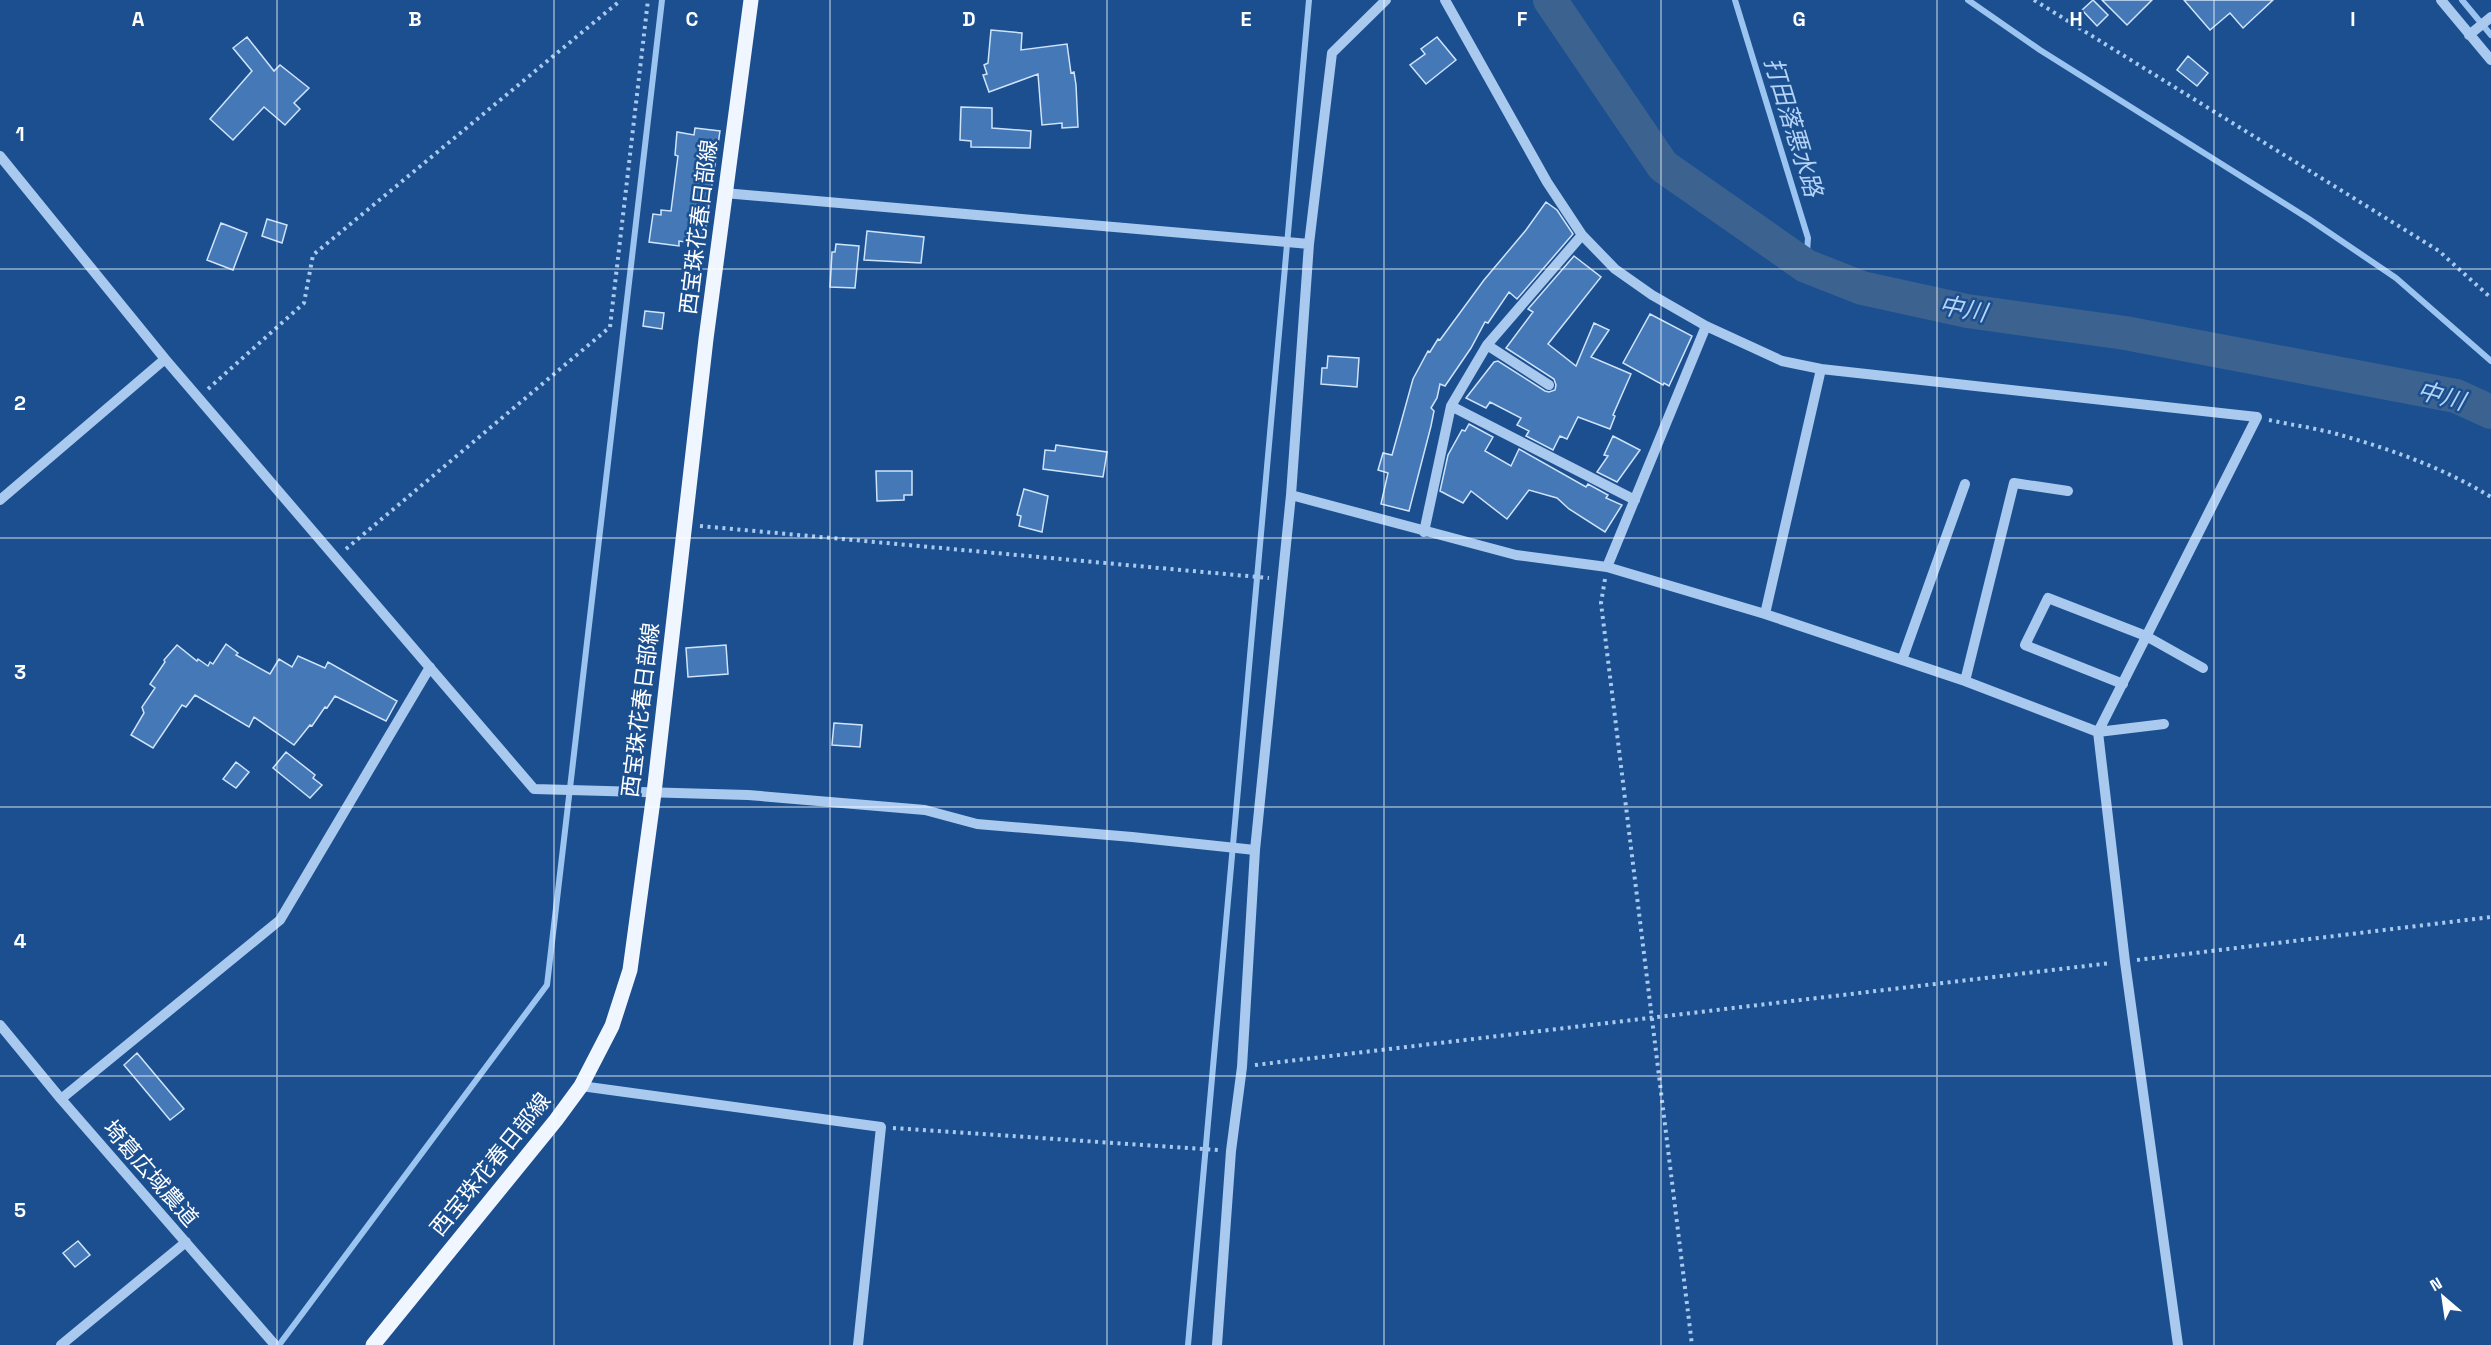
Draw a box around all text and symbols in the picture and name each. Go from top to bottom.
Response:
text: A [132,6,145,32]
text: B [408,6,422,32]
text: C [686,6,699,32]
text: D [962,6,976,32]
text: E [1240,6,1252,32]
text: F [1517,6,1528,32]
text: G [1792,6,1806,32]
text: H [2069,6,2083,32]
text: I [2350,6,2356,32]
water label: 打田落悪水路 [1758,53,1830,202]
text: 1 [15,121,25,147]
street label: 西宝珠花春日部線 [673,138,723,316]
water label: 中川 [1937,289,1992,328]
water label: 中川 [2414,374,2471,417]
text: 2 [14,390,26,416]
street label: 西宝珠花春日部線 [615,621,665,799]
text: 3 [14,659,26,685]
text: 4 [14,928,27,954]
street label: 西宝珠花春日部線 [424,1087,556,1241]
street label: 埼葛広域農道 [97,1114,205,1232]
text: 5 [14,1197,26,1223]
north arrow [2413,1267,2473,1327]
text: N [2426,1273,2446,1296]

